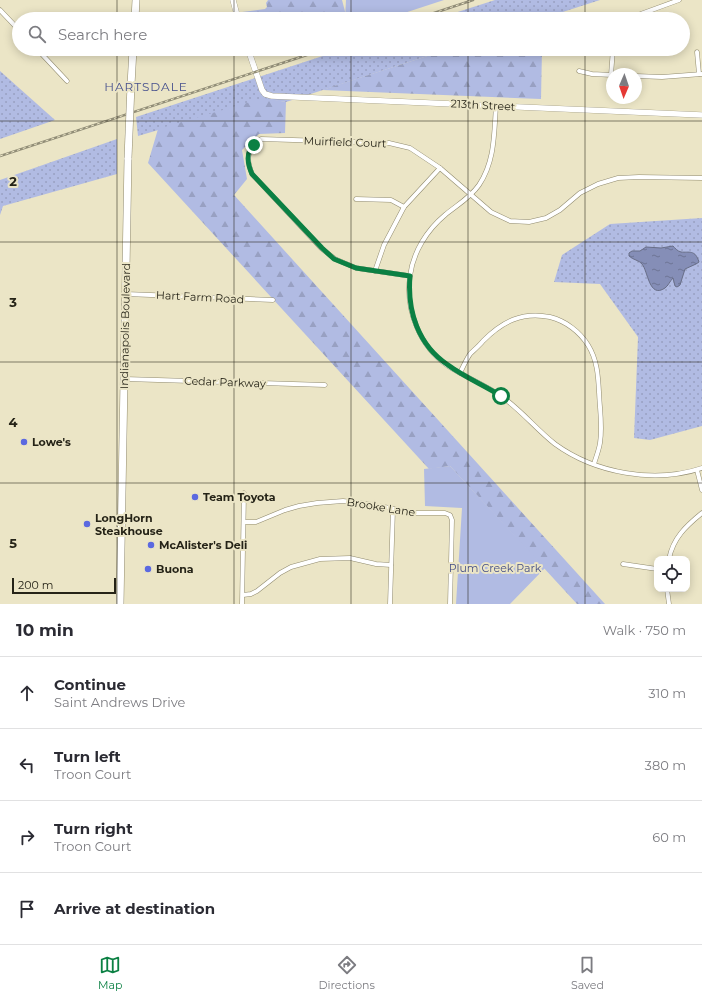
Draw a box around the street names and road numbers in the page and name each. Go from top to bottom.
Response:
street label: 213th Street [450,96,516,114]
street label: Muirfield Court [303,134,387,150]
street label: Indianapolis Boulevard [117,263,133,389]
street label: Hart Farm Road [156,288,244,306]
street label: Cedar Parkway [184,374,266,390]
street label: Brooke Lane [346,495,417,519]

